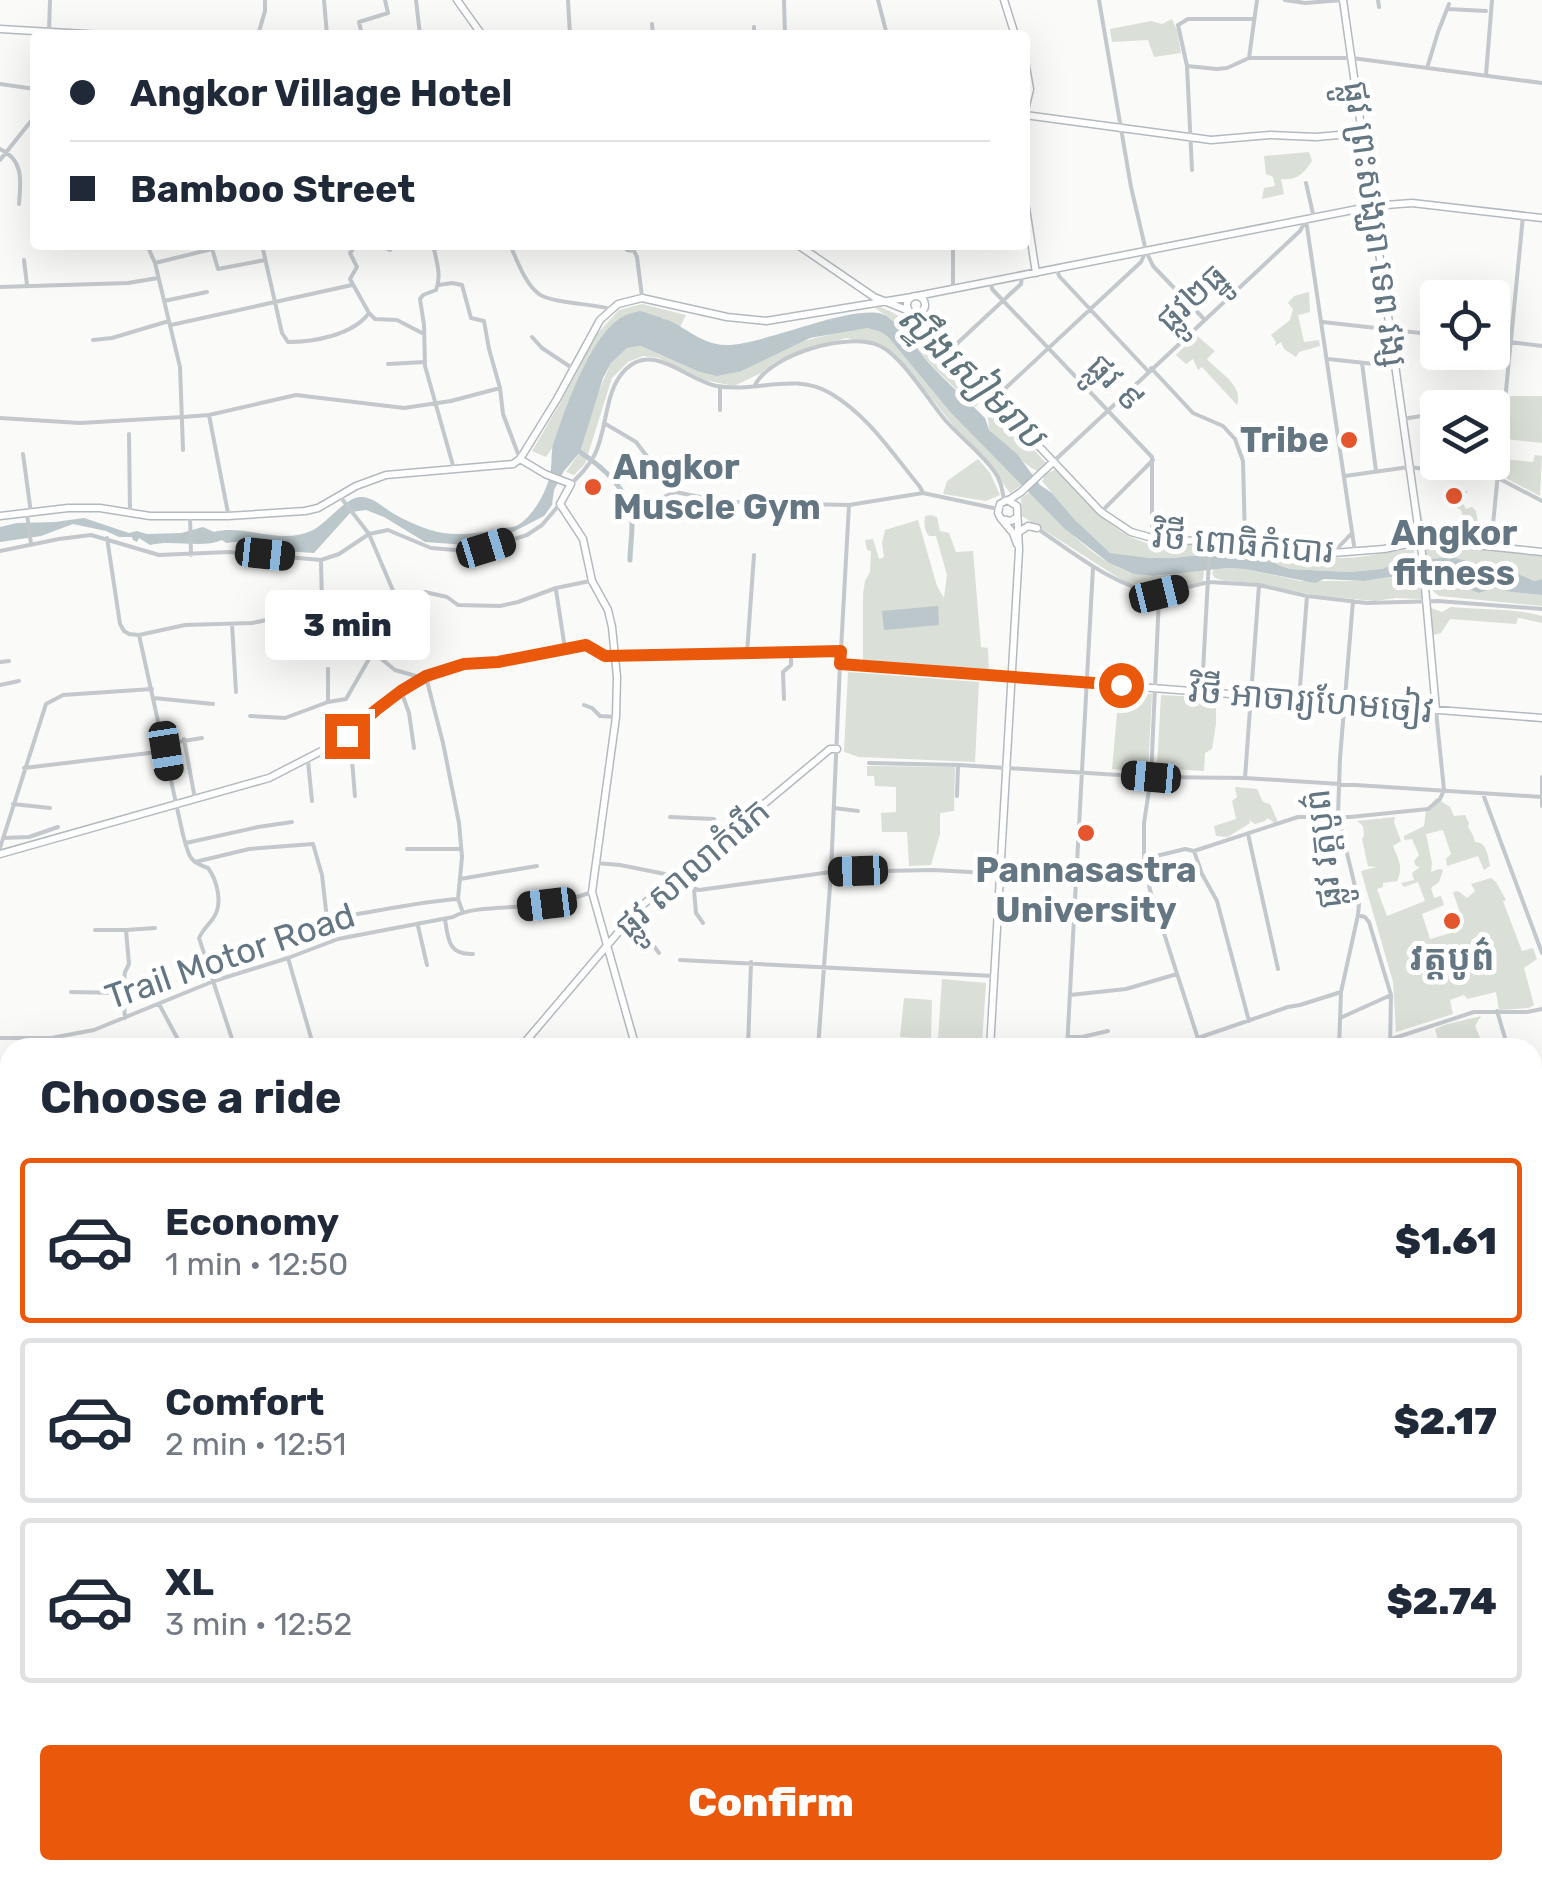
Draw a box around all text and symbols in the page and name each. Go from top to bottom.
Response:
text: Angkor Village Hotel [130,70,512,116]
street label: ផ្លូវ ព្រះសង្ឃរា ទេព វង្ស [1325,78,1417,372]
text: Bamboo Street [130,166,415,212]
street label: ផ្លូវ២ធ្នូ [1147,254,1242,348]
map controls [1420,280,1510,480]
button: locate [1420,280,1510,370]
water label: ស្ទឹងសៀមរាប [888,293,1058,461]
street label: ផ្លូវ ៩ [1071,344,1153,427]
button: layers [1420,390,1510,480]
place label: Tribe [1240,419,1329,461]
marker: Tribe [1338,429,1360,451]
place label: Angkor Muscle Gym [613,446,821,528]
marker: Angkor Muscle Gym [582,476,604,498]
marker: Angkor fitness [1443,485,1465,507]
place label: Angkor fitness [1391,512,1517,594]
street label: វិថី ពោធិកំបោរ [1150,513,1335,572]
car [453,525,519,571]
car [234,536,296,572]
car [1126,572,1192,616]
callout: 3 min [264,591,430,661]
text: 3 min [303,606,392,644]
route start [1099,663,1144,708]
street label: វិថី អាចារ្យហែមចៀវ [1187,667,1435,732]
route end [325,714,370,759]
car [146,719,186,783]
car [1120,759,1182,795]
street label: ផ្លូវ វត្តបូព៌ [1296,786,1360,911]
street label: ផ្លូវ សាលាកំរើក [606,789,785,955]
marker: Pannasastra University [1075,822,1097,844]
place label: Pannasastra University [975,849,1197,931]
car [827,855,889,887]
car [515,885,579,923]
street label: Trail Motor Road [100,894,360,1018]
marker: វត្តបូព៌ [1441,910,1463,932]
place label: វត្តបូព៌ [1409,936,1495,980]
text: Choose a ride [40,1071,342,1124]
icon: car [45,1196,135,1286]
text: Economy [165,1199,339,1245]
text: $1.61 [1395,1218,1497,1264]
text: 1 min · 12:50 [165,1245,348,1283]
icon: car [45,1376,135,1466]
text: Comfort [165,1379,324,1425]
text: $2.17 [1393,1398,1497,1444]
text: 2 min · 12:51 [165,1425,346,1463]
icon: car [45,1556,135,1646]
text: XL [165,1559,214,1605]
text: $2.74 [1386,1578,1497,1624]
text: 3 min · 12:52 [165,1605,352,1643]
button: Confirm [40,1745,1502,1860]

